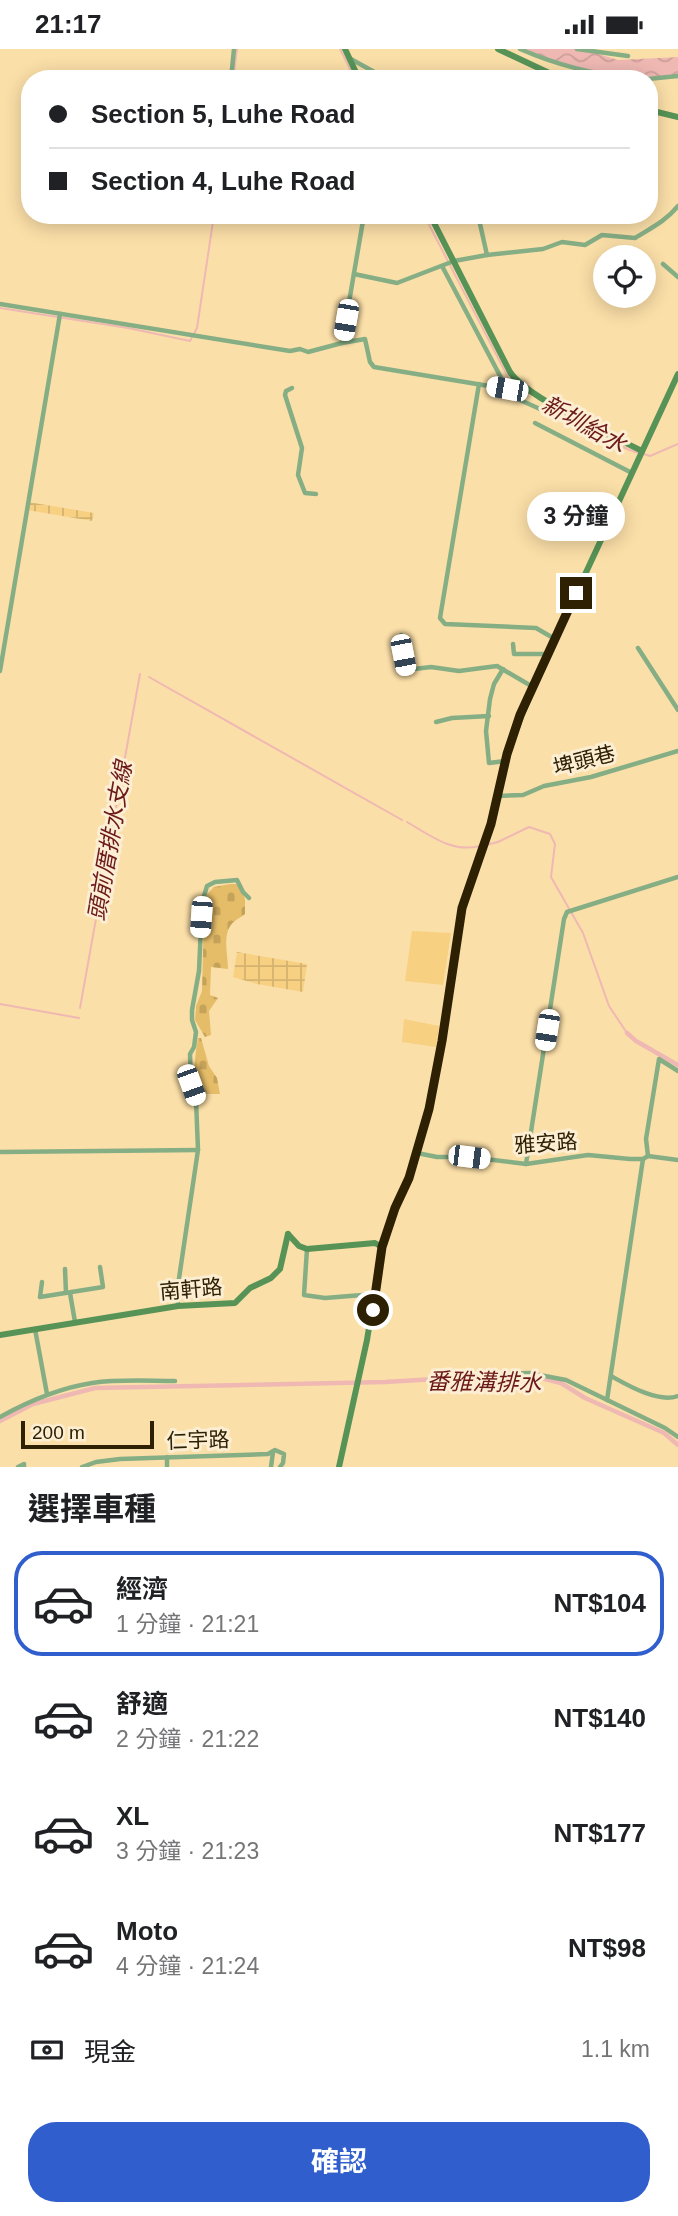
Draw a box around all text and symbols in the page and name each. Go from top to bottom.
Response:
text: 21:17 [35,9,102,39]
text: Section 5, Luhe Road [91,99,355,129]
text: Section 4, Luhe Road [91,166,355,196]
map controls [593,245,656,308]
button: locate [593,245,656,308]
car [333,297,360,343]
car [485,375,530,403]
water label: 新圳給水 [537,390,631,458]
callout: 3 分鐘 [527,491,625,540]
text: 3 分鐘 [543,503,609,529]
route end [560,577,592,609]
car [389,632,418,678]
street label: 埤頭巷 [551,741,617,779]
water label: 頭前厝排水支線 [83,757,137,923]
car [190,895,213,939]
car [534,1008,561,1052]
car [174,1062,209,1108]
street label: 雅安路 [514,1129,578,1157]
car [447,1144,492,1170]
street label: 南軒路 [159,1275,223,1303]
route start [357,1294,389,1326]
water label: 番雅溝排水 [426,1368,543,1396]
scale bar [21,1418,154,1450]
text: 200 m [32,1422,85,1443]
street label: 仁宇路 [166,1427,230,1453]
text: 選擇車種 [28,1491,156,1527]
icon: car [32,1572,95,1635]
text: 經濟 [116,1574,168,1604]
text: NT$104 [554,1588,646,1618]
text: 1 分鐘 · 21:21 [116,1611,259,1637]
icon: car [32,1687,95,1750]
text: 舒適 [116,1689,168,1719]
text: NT$140 [554,1703,646,1733]
text: 2 分鐘 · 21:22 [116,1726,259,1752]
text: XL [116,1801,149,1831]
icon: car [32,1802,95,1865]
text: NT$177 [554,1818,646,1848]
text: 3 分鐘 · 21:23 [116,1838,259,1864]
text: Moto [116,1916,178,1946]
icon: car [32,1917,95,1980]
text: NT$98 [568,1933,646,1963]
text: 4 分鐘 · 21:24 [116,1953,259,1979]
icon: cash [28,2031,66,2069]
text: 1.1 km [581,2036,650,2062]
text: 現金 [84,2037,136,2067]
button: 確認 [28,2122,650,2202]

